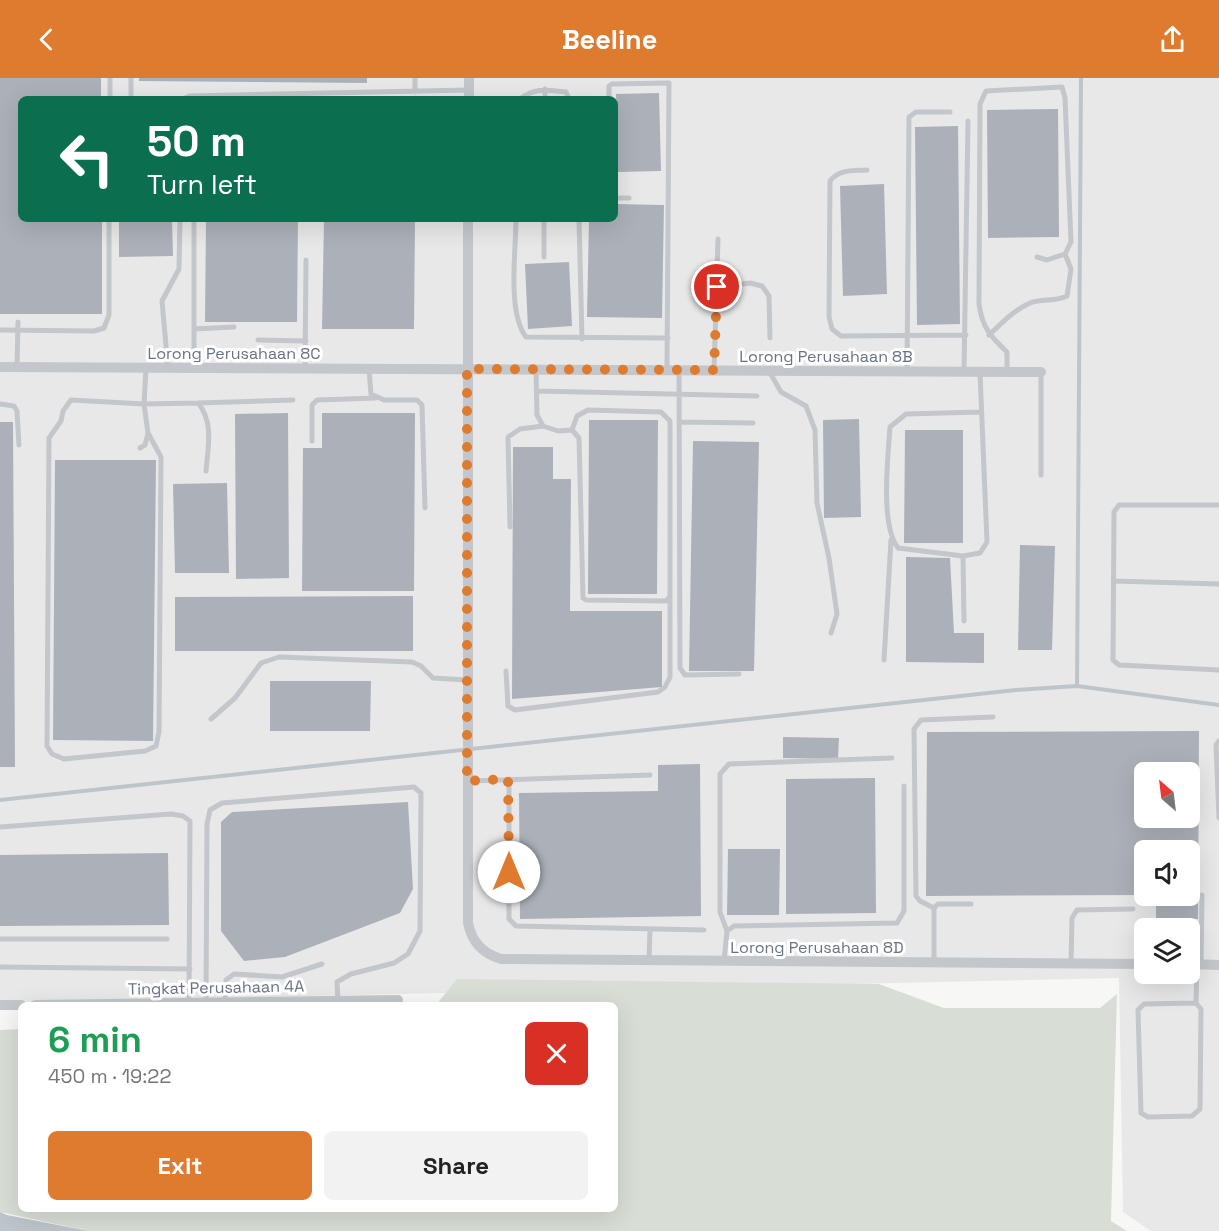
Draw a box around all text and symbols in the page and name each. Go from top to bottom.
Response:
text: Beeline [562,22,657,57]
icon: back [30,23,63,56]
icon: share [1156,23,1189,56]
text: 50 m [147,115,246,168]
icon: left [48,120,126,198]
text: Turn left [147,167,257,202]
pin [691,261,742,312]
icon: arrive [700,270,733,303]
street label: Lorong Perusahaan 8C [148,343,320,364]
street label: Lorong Perusahaan 8B [739,346,913,367]
north arrow [1134,762,1200,828]
map controls [1134,762,1200,984]
position arrow [477,840,541,904]
button: sound [1134,840,1200,906]
button: layers [1134,918,1200,984]
street label: Lorong Perusahaan 8D [730,937,904,958]
street label: Tingkat Perusahaan 4A [128,975,304,1000]
text: 6 min [48,1017,142,1063]
button: close [525,1022,588,1085]
text: 450 m · 19:22 [48,1063,171,1089]
button: Exit [48,1131,312,1200]
button: Share [324,1131,588,1200]

